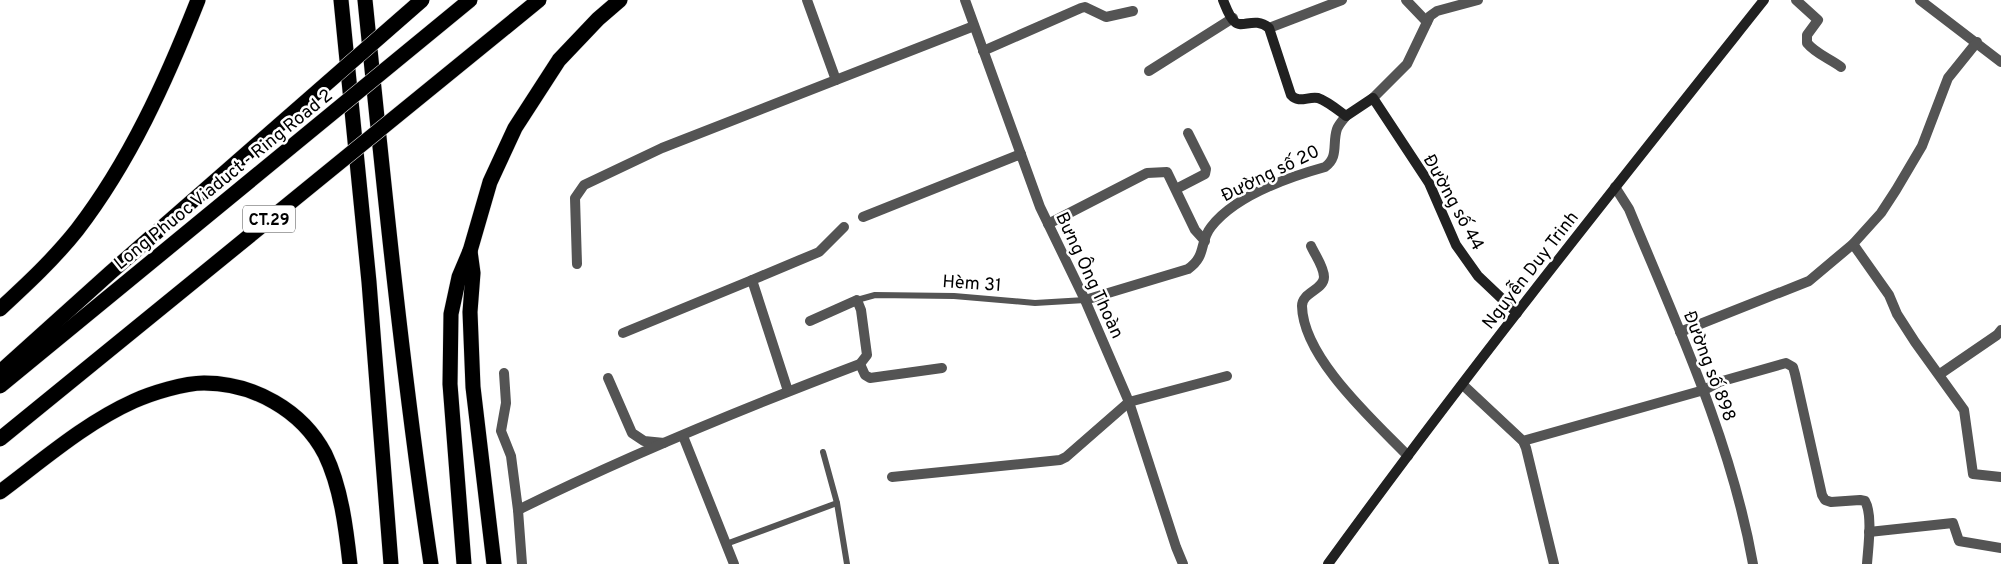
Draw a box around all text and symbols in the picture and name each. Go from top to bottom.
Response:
street label: Long Phuoc Viaduct - Ring Road 2 [110,85,338,276]
street label: Đường số 20 [1217,140,1324,208]
street label: Đường số 44 [1417,150,1489,255]
road number: CT.29 [243,205,295,232]
street label: Nguyễn Duy Trinh [1476,206,1584,335]
street label: Bưng Ông Thoàn [1049,208,1130,343]
street label: Hèm 31 [942,271,1002,298]
street label: Đường số 898 [1677,308,1741,425]

